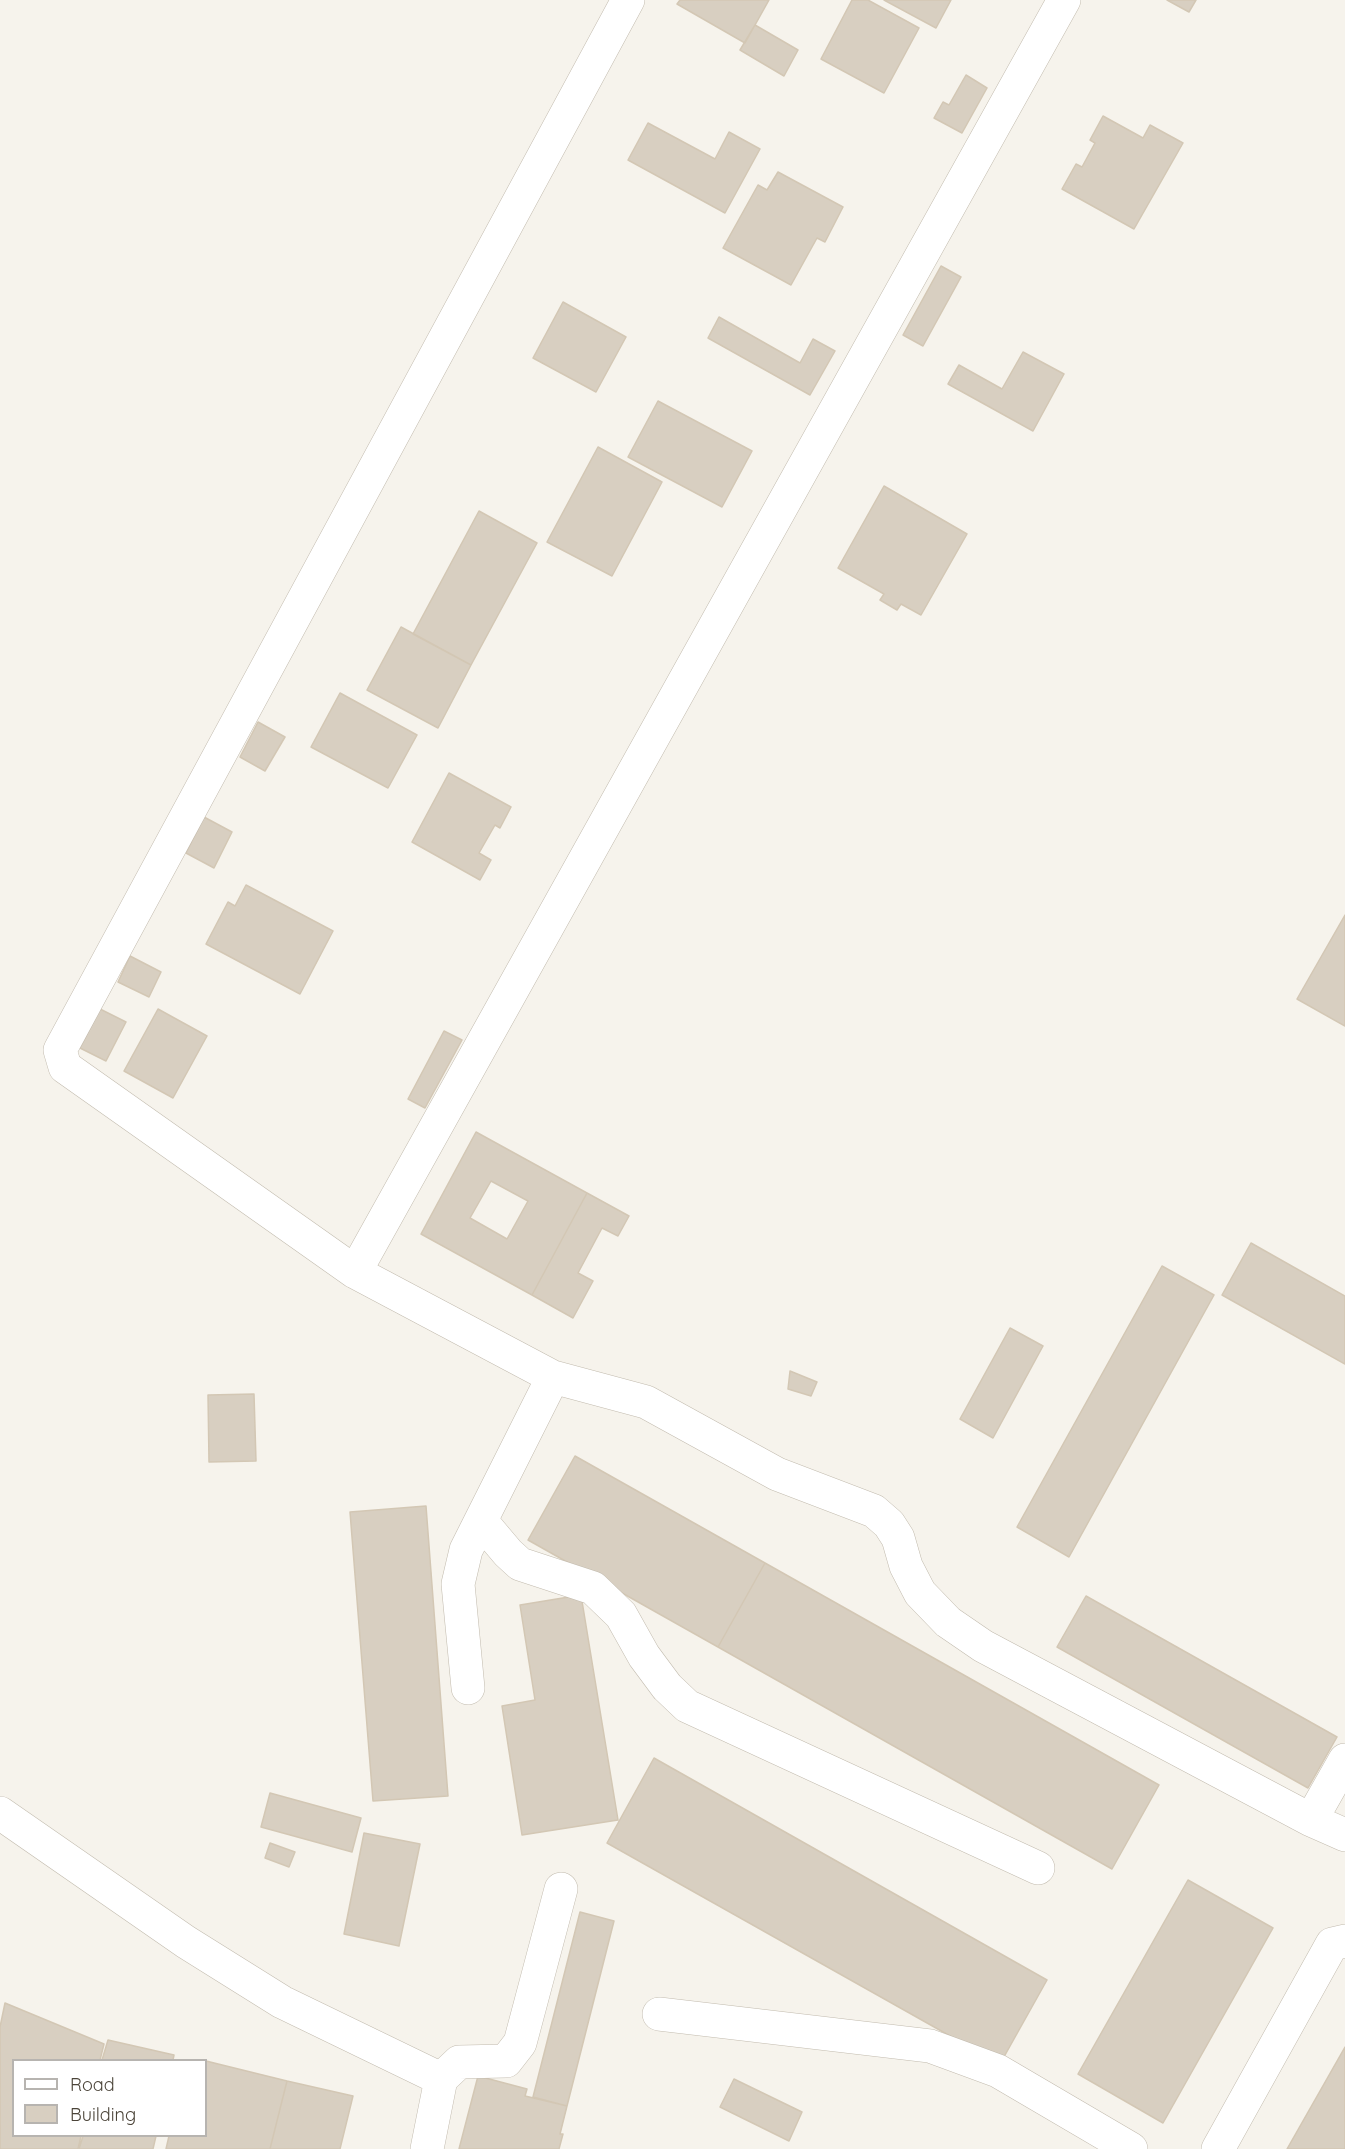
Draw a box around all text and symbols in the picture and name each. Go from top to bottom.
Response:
legend [12,2059,207,2137]
text: Road [70,2073,115,2096]
text: Building [70,2103,136,2126]

